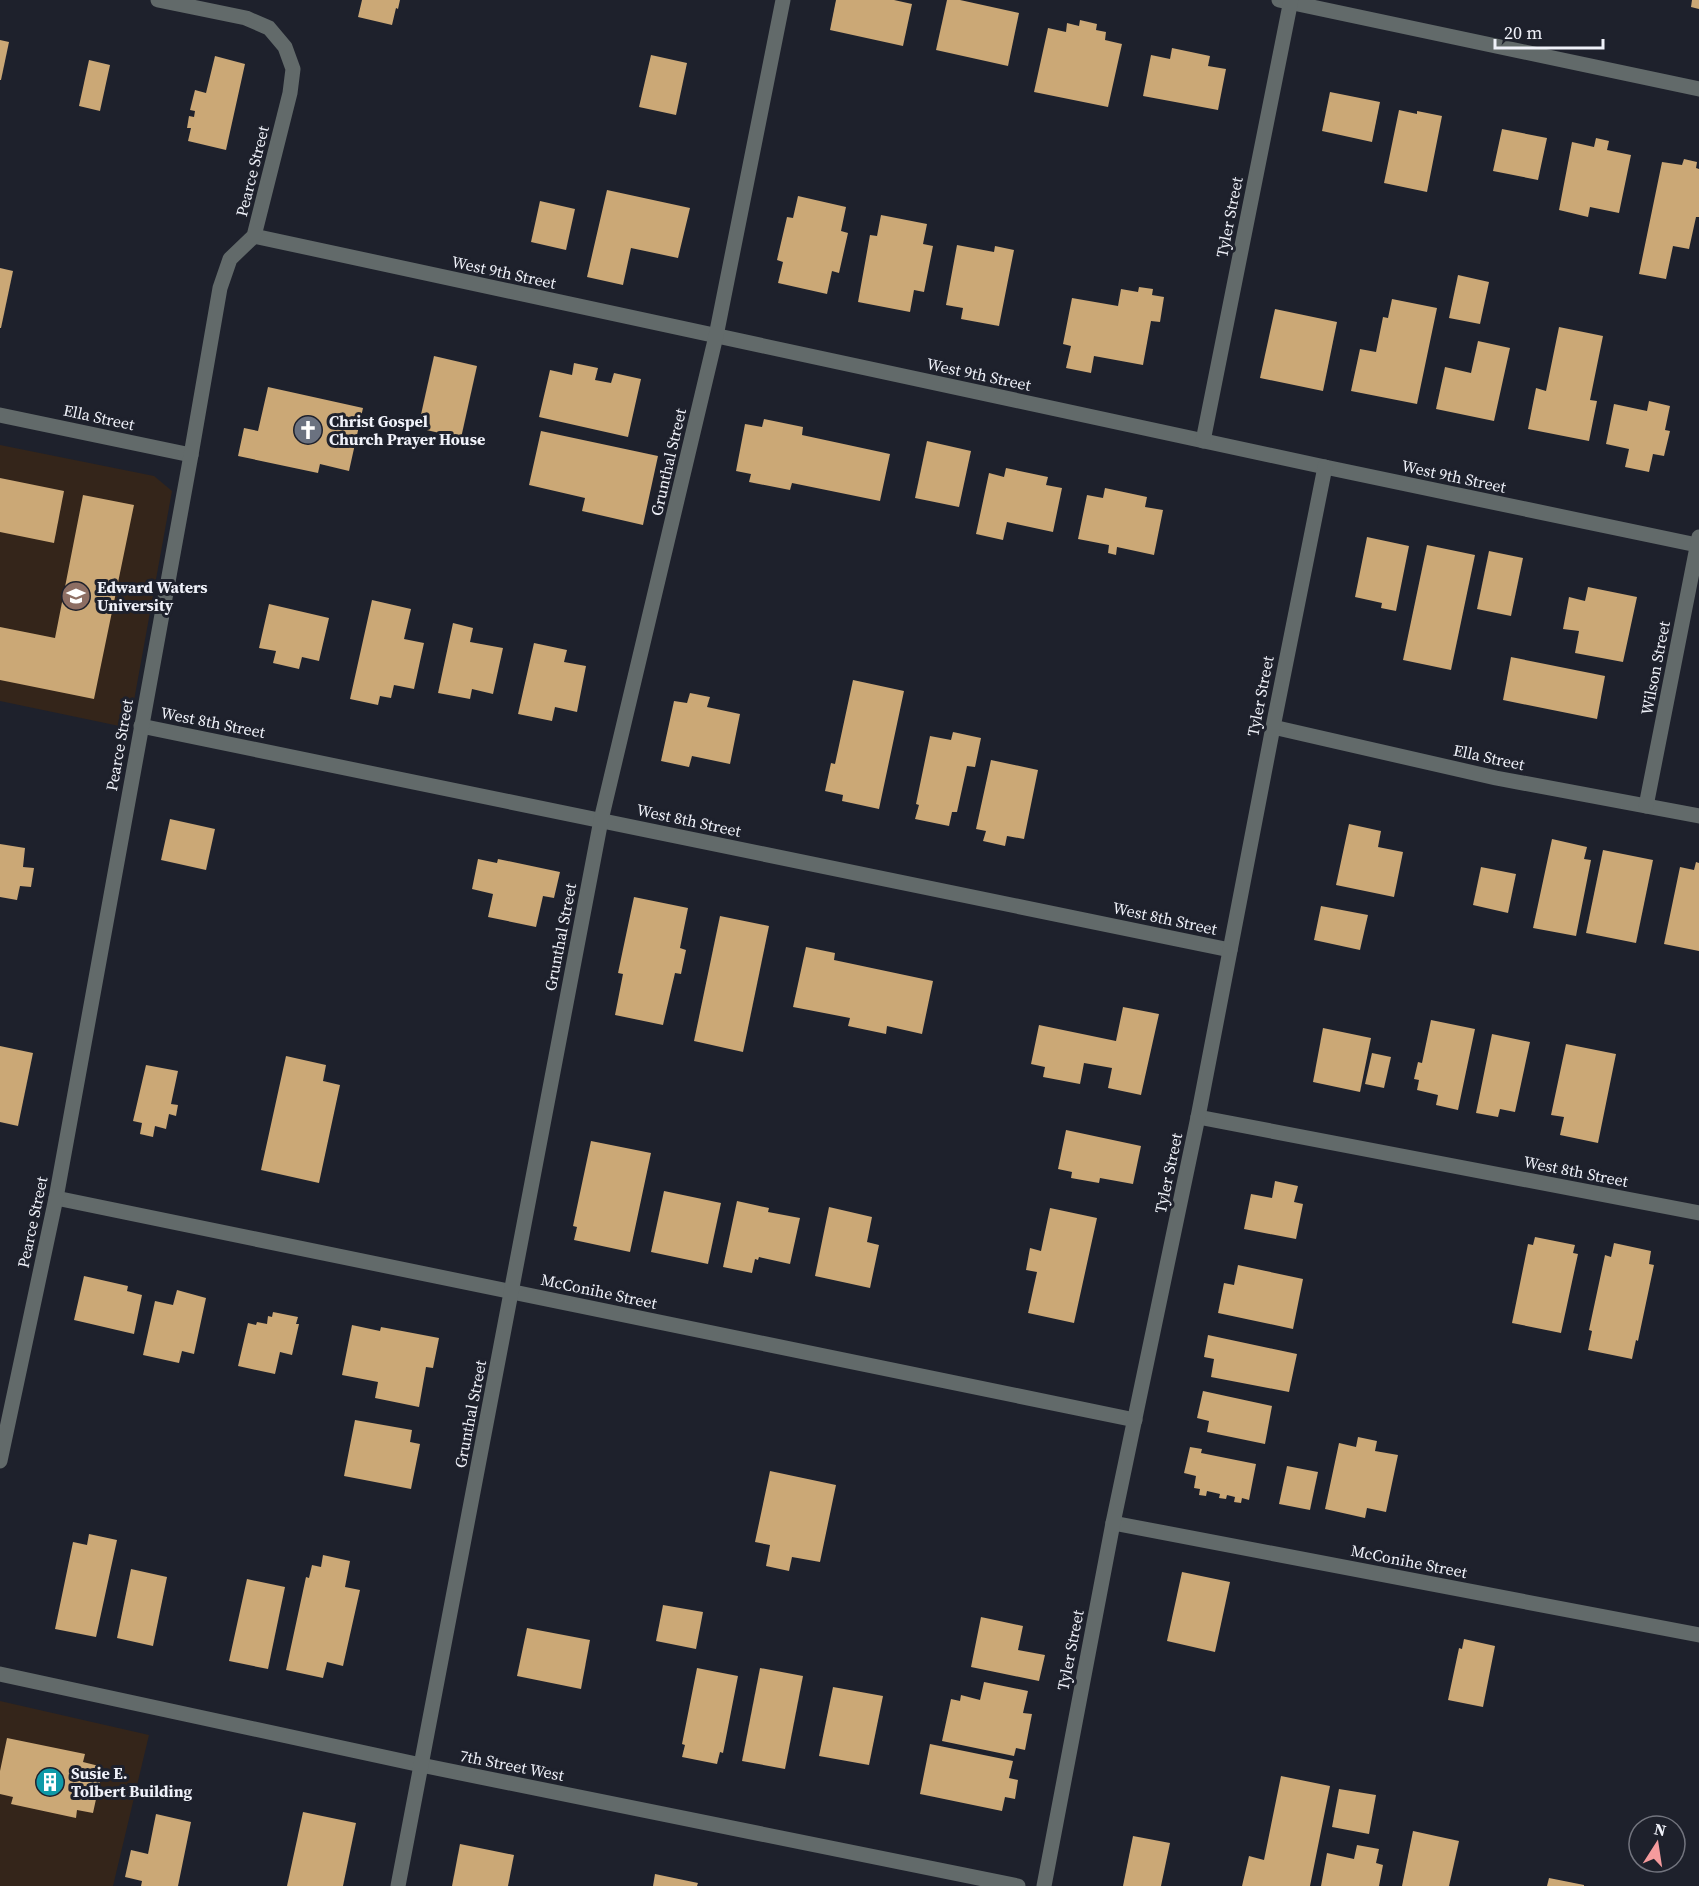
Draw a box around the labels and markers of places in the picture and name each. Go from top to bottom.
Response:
place label: Christ Gospel Church Prayer House [329,410,485,450]
church icon: Christ Gospel Church Prayer House [292,414,324,446]
place label: Edward Waters University [97,576,208,616]
school or university icon: Edward Waters University [60,580,92,612]
place label: Susie E. Tolbert Building [71,1762,193,1802]
building icon: Susie E. Tolbert Building [34,1766,66,1798]

